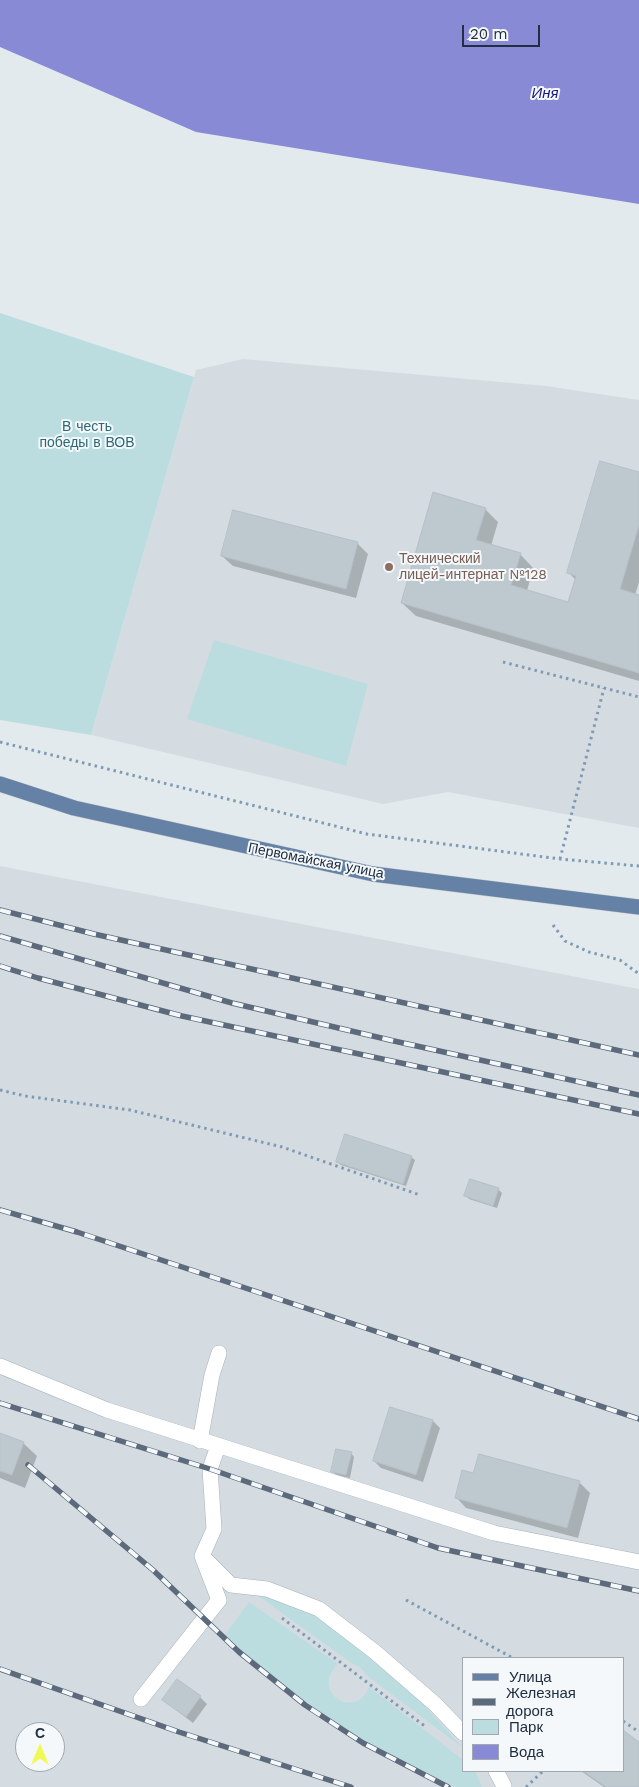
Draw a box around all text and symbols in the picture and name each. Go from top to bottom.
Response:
scale bar [464,15,542,47]
text: 20 m [470,25,508,43]
water label: Иня [532,85,558,103]
park label: В честь победы в ВОВ [39,419,135,452]
place label: Технический лицей-интернат №128 [399,551,547,584]
marker: Технический лицей-интернат №128 [383,561,395,573]
street label: Первомайская улица [247,840,385,882]
legend [462,1657,624,1772]
text: Улица [509,1668,552,1686]
text: Железная дорога [506,1684,576,1720]
text: Парк [509,1718,543,1736]
north arrow [15,1722,65,1772]
text: С [35,1725,45,1741]
text: Вода [509,1743,544,1761]

